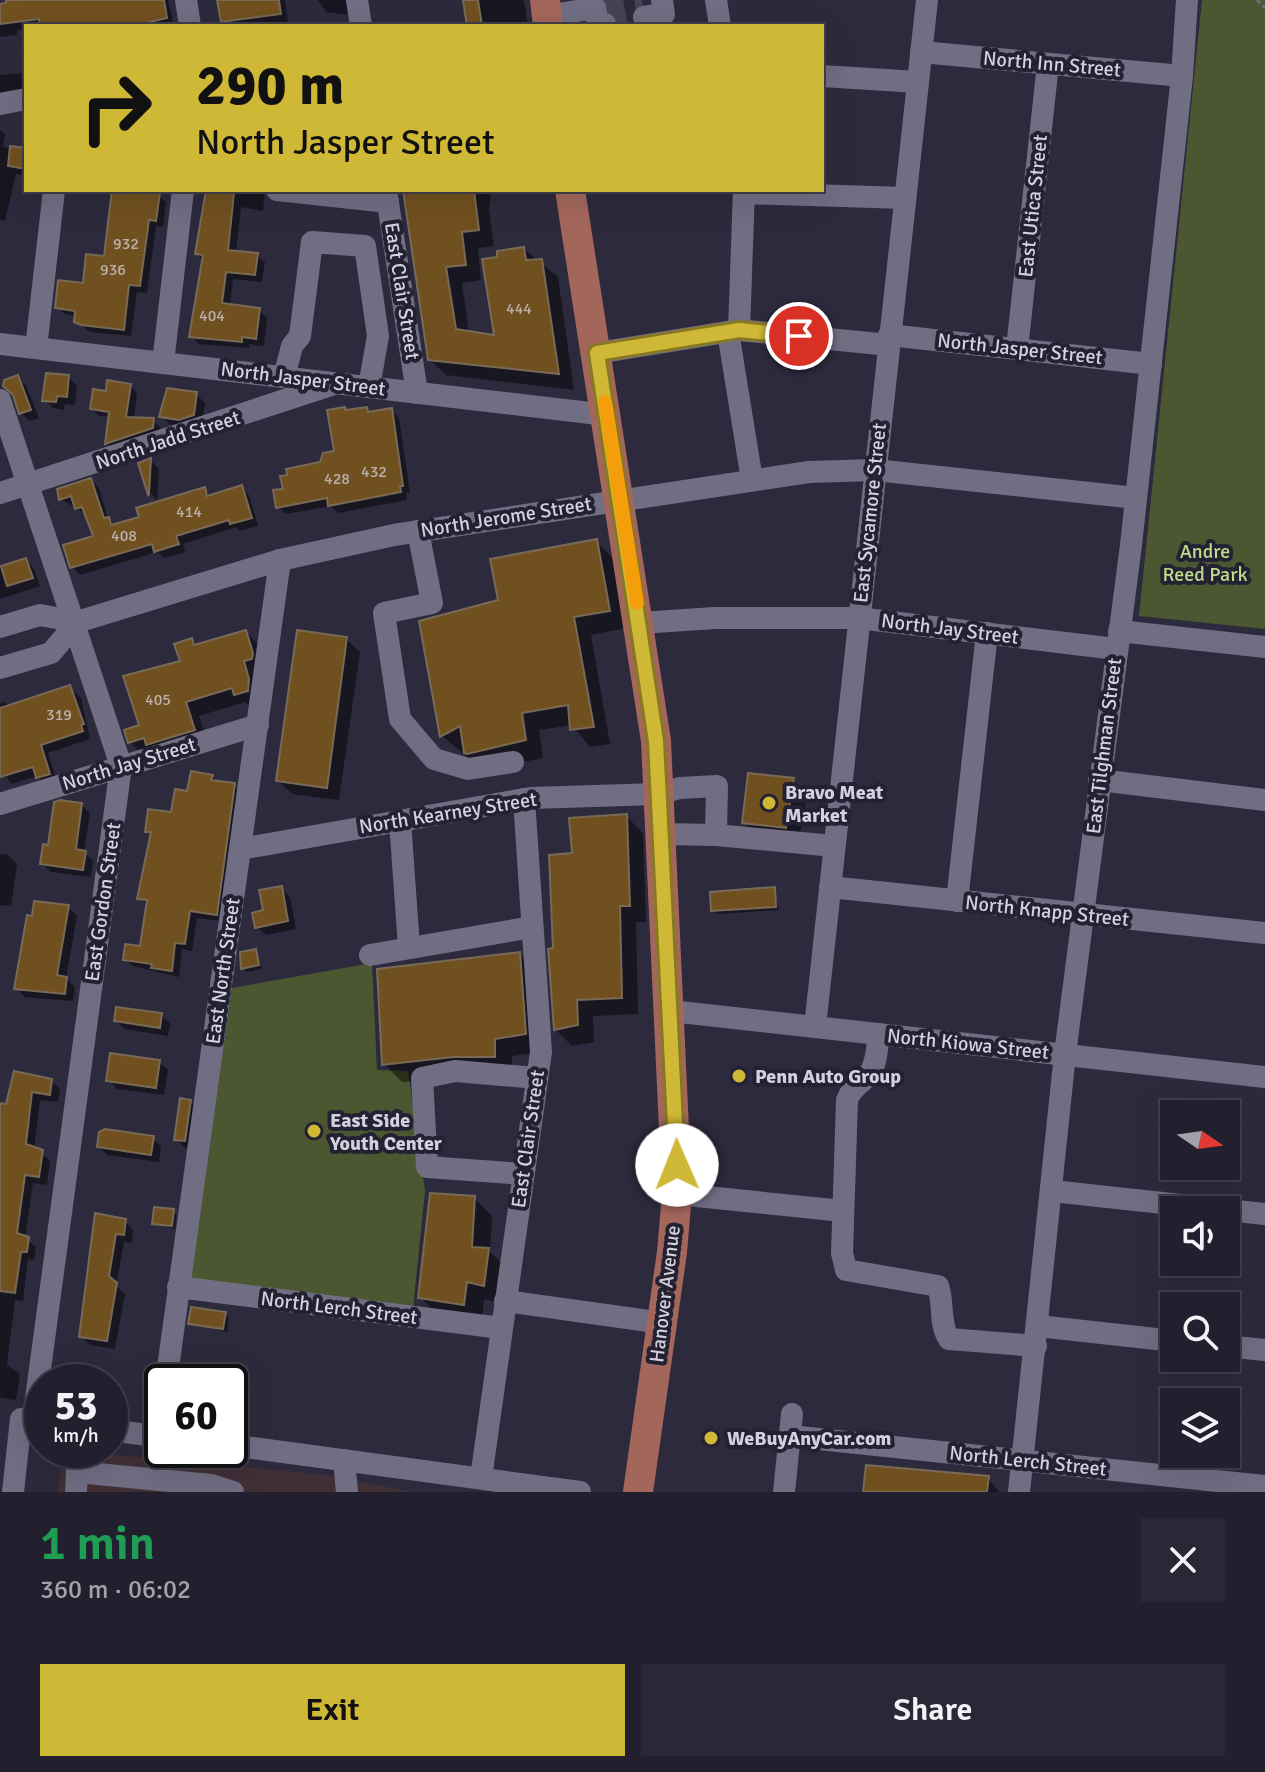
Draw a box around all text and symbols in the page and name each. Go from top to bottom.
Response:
street label: North Inn Street [982,46,1122,82]
text: 290 m [196,51,344,120]
icon: right [64,56,168,160]
text: North Jasper Street [196,120,495,165]
street label: East Utica Street [1013,133,1053,279]
street label: East Clair Street [379,220,425,362]
house number: 932 [113,234,139,254]
house number: 936 [100,260,126,280]
house number: 444 [506,299,532,319]
pin [765,302,833,370]
house number: 404 [199,306,225,326]
icon: arrive [777,314,821,358]
street label: North Jasper Street [936,328,1104,370]
street label: North Jasper Street [219,356,387,402]
street label: North Jadd Street [93,405,243,475]
street label: East Sycamore Street [848,422,892,604]
house number: 432 [361,462,387,482]
house number: 428 [324,469,350,489]
street label: North Jerome Street [419,491,593,543]
house number: 414 [176,502,202,522]
house number: 408 [111,526,137,546]
park label: Andre Reed Park [1162,539,1248,587]
street label: North Jay Street [880,608,1020,650]
street label: East Tilghman Street [1081,656,1127,836]
house number: 405 [145,690,171,710]
house number: 319 [46,705,72,725]
street label: North Jay Street [59,732,199,796]
place label: Bravo Meat Market [785,780,884,828]
street label: North Kearney Street [357,787,539,839]
marker: Bravo Meat Market [760,794,778,812]
street label: East Gordon Street [79,821,127,983]
street label: North Knapp Street [964,890,1130,932]
street label: East North Street [200,896,246,1046]
street label: North Kiowa Street [886,1023,1050,1065]
place label: Penn Auto Group [755,1064,901,1089]
marker: Penn Auto Group [730,1067,748,1085]
street label: East Clair Street [506,1068,550,1210]
north arrow [1160,1100,1240,1180]
map controls [1160,1100,1240,1468]
place label: East Side Youth Center [329,1108,442,1156]
marker: East Side Youth Center [305,1122,323,1140]
position arrow [635,1123,719,1207]
button: sound [1160,1196,1240,1276]
street label: Hanover Avenue [644,1224,686,1364]
street label: North Lerch Street [259,1286,419,1330]
button: search [1160,1292,1240,1372]
speed limit sign: 60 [144,1364,248,1468]
text: 53 [54,1381,98,1431]
button: layers [1160,1388,1240,1468]
text: km/h [53,1423,99,1448]
place label: WeBuyAnyCar.com [727,1426,892,1451]
marker: WeBuyAnyCar.com [702,1429,720,1447]
street label: North Lerch Street [948,1440,1108,1482]
text: 1 min [40,1514,155,1573]
button: close [1141,1518,1225,1602]
text: 360 m · 06:02 [40,1574,191,1606]
button: Exit [40,1664,625,1756]
button: Share [641,1664,1225,1756]

